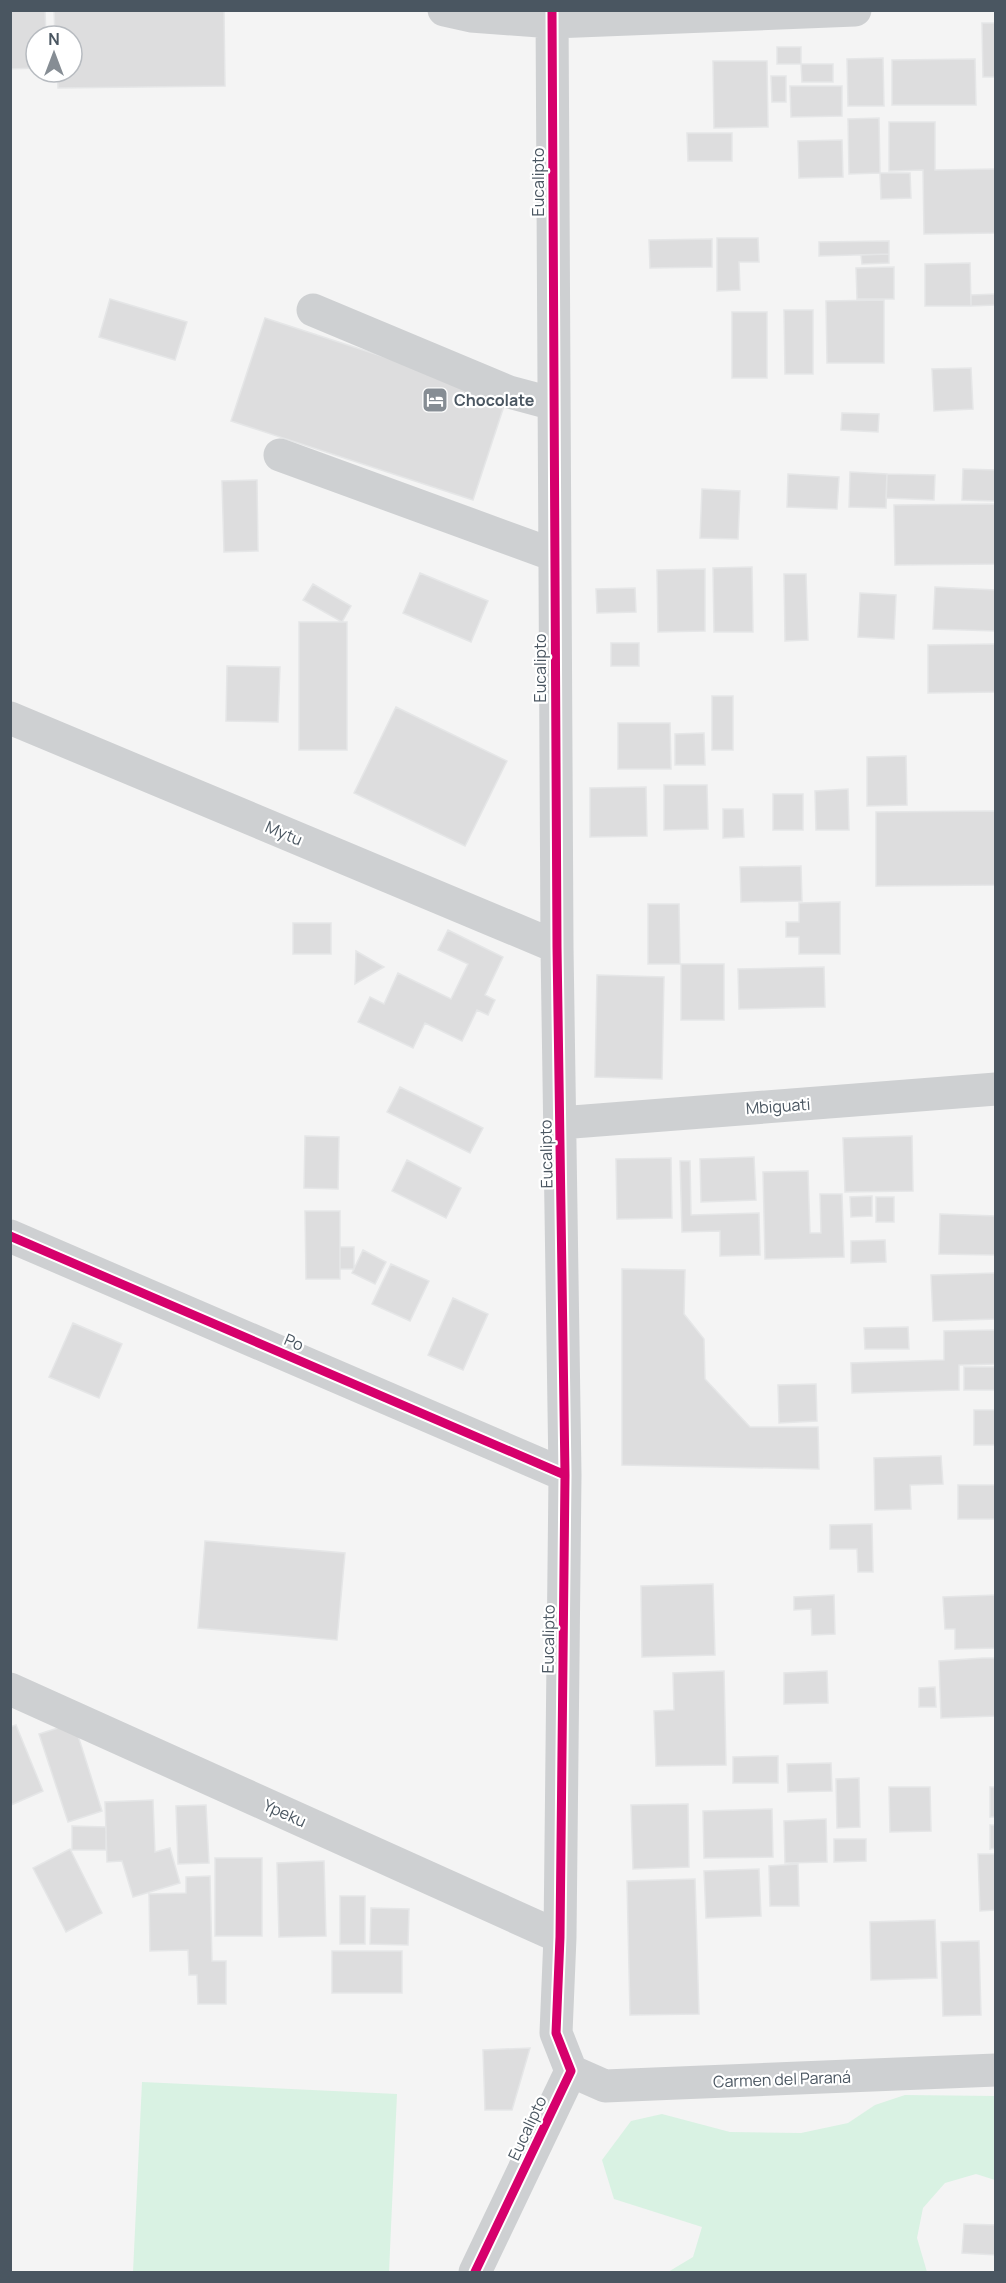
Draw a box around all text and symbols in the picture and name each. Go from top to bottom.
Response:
north arrow [24,24,84,84]
text: N [48,28,60,50]
street label: Eucalipto [527,148,549,216]
hotel icon: Chocolate [420,385,450,415]
place label: Chocolate [454,389,535,411]
street label: Eucalipto [529,634,551,702]
street label: Mytu [262,815,306,851]
street label: Mbiguati [745,1093,811,1119]
street label: Eucalipto [534,1119,558,1189]
street label: Po [281,1328,307,1356]
street label: Eucalipto [536,1604,560,1674]
street label: Ypeku [260,1794,310,1832]
street label: Carmen del Paraná [713,2066,851,2092]
street label: Eucalipto [502,2092,552,2164]

